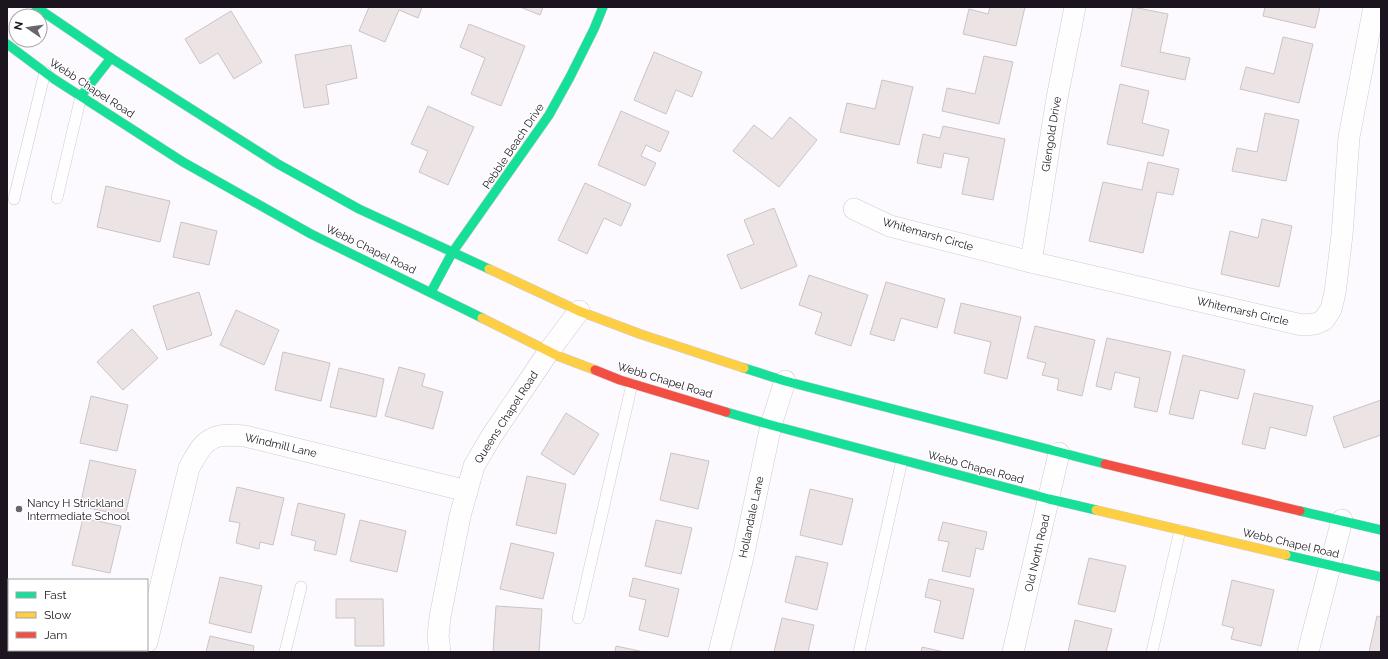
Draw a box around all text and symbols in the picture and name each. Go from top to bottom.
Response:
north arrow [8,8,48,48]
text: N [11,20,26,31]
street label: Webb Chapel Road [47,56,137,121]
street label: Glengold Drive [1039,95,1064,173]
street label: Pebble Beach Drive [480,101,547,191]
street label: Whitemarsh Circle [881,215,975,254]
street label: Webb Chapel Road [324,222,418,277]
street label: Whitemarsh Circle [1196,295,1291,329]
street label: Webb Chapel Road [616,360,714,401]
street label: Queens Chapel Road [472,369,541,466]
street label: Windmill Lane [244,431,319,460]
street label: Webb Chapel Road [927,448,1025,487]
street label: Hollandale Lane [736,474,767,559]
place label: Nancy H Strickland Intermediate School [27,497,130,523]
marker: Nancy H Strickland Intermediate School [14,504,24,514]
street label: Old North Road [1022,513,1053,593]
street label: Webb Chapel Road [1241,526,1341,561]
legend [8,579,148,651]
text: Fast [44,588,67,602]
text: Slow [44,608,71,622]
text: Jam [44,628,67,642]

